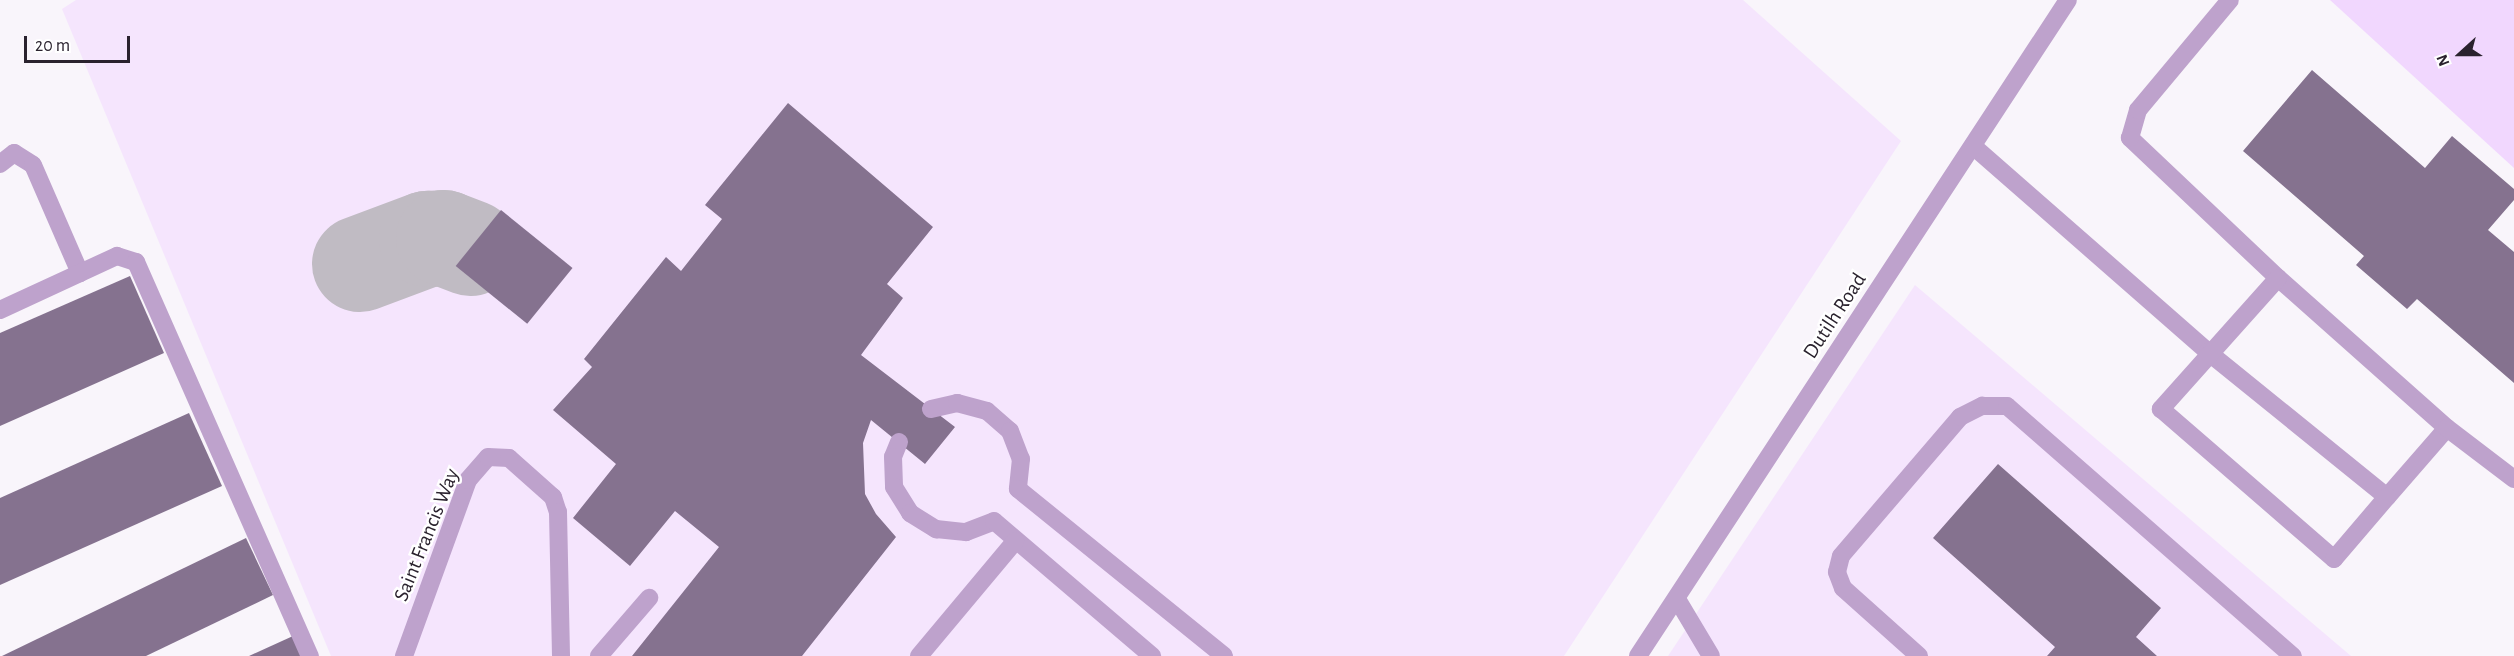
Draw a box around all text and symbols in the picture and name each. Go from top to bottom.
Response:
scale bar [27,24,134,62]
north arrow [2430,24,2490,84]
text: 20 m [35,37,70,55]
text: N [2434,52,2453,69]
street label: Dutilh Road [1798,268,1872,364]
street label: Saint Francis Way [389,465,465,605]

